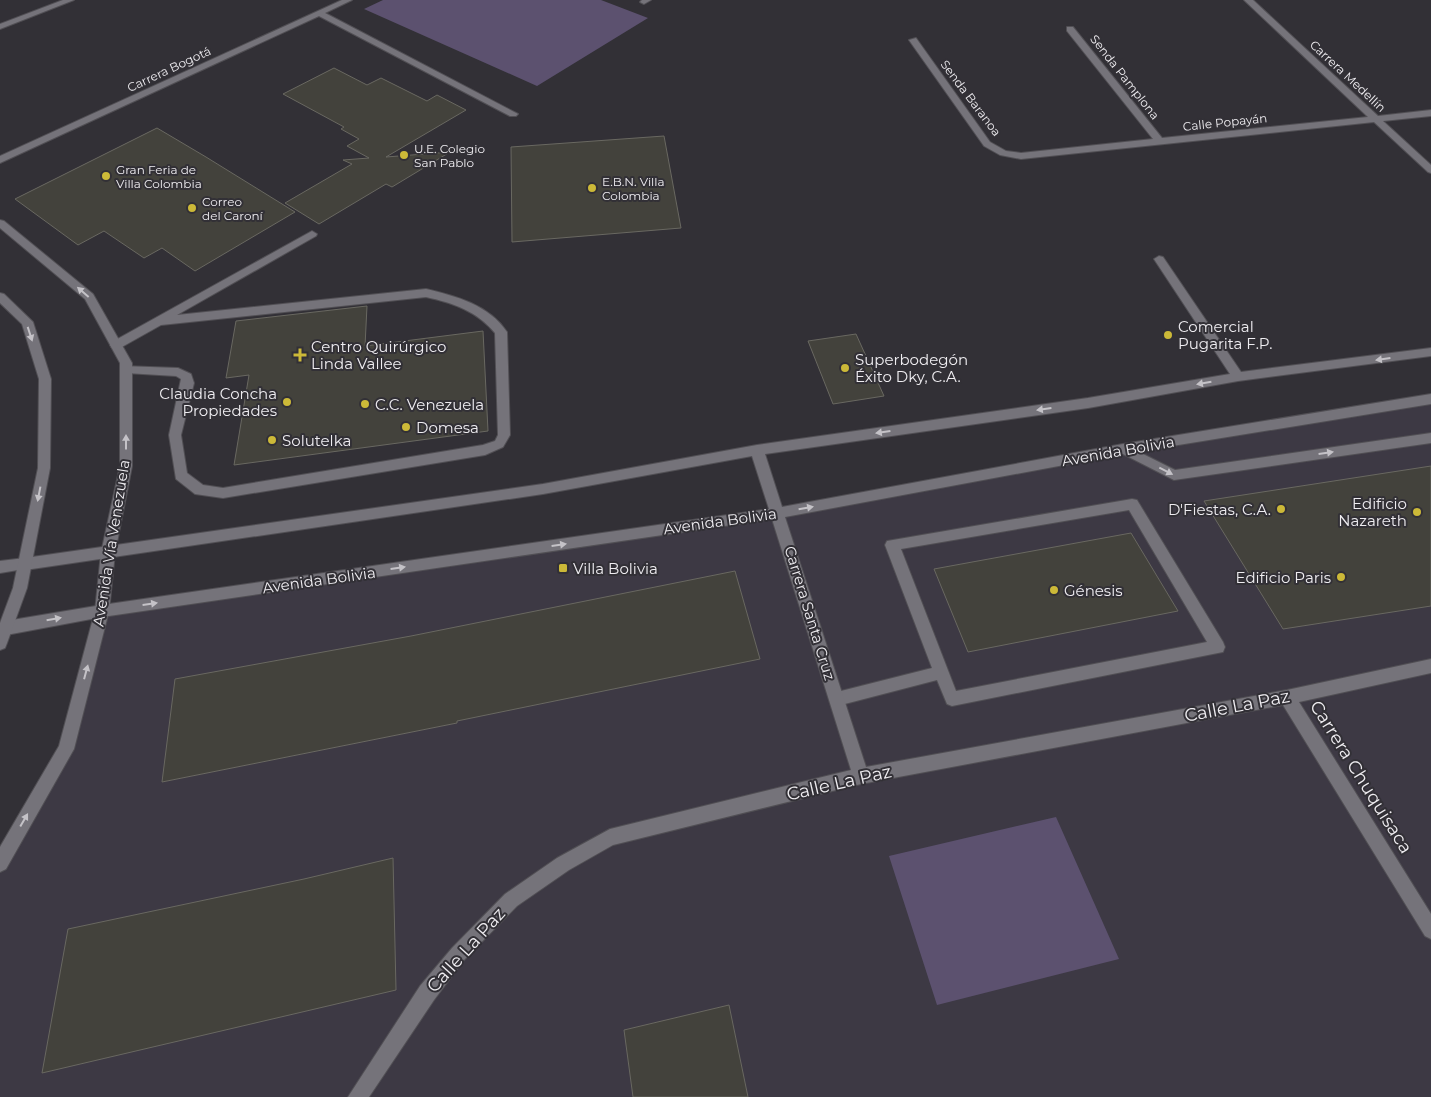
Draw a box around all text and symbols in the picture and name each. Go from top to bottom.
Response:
street label: Senda Pamplona [1087,32,1163,122]
street label: Carrera Medellín [1307,37,1389,115]
street label: Carrera Bogotá [125,43,213,95]
street label: Senda Baranoa [938,57,1004,139]
street label: Calle Popayán [1182,110,1268,134]
place label: U.E. Colegio San Pablo [414,141,485,170]
marker: U.E. Colegio San Pablo [398,149,410,161]
place label: Gran Feria de Villa Colombia [116,162,202,191]
marker: Gran Feria de Villa Colombia [100,170,112,182]
place label: E.B.N. Villa Colombia [602,174,665,203]
marker: E.B.N. Villa Colombia [586,182,598,194]
place label: Correo del Caroní [202,194,264,223]
marker: Correo del Caroní [186,202,198,214]
one-way arrow [78,286,90,298]
place label: Comercial Pugarita F.P. [1178,317,1272,353]
one-way arrow [27,326,35,341]
marker: Comercial Pugarita F.P. [1162,329,1174,341]
place label: Centro Quirúrgico Linda Vallee [311,337,446,373]
marker: Centro Quirúrgico Linda Vallee [293,348,307,362]
place label: Superbodegón Éxito Dky, C.A. [855,350,968,386]
one-way arrow [1374,355,1390,363]
marker: Superbodegón Éxito Dky, C.A. [839,362,851,374]
one-way arrow [1196,380,1212,388]
place label: Claudia Concha Propiedades [159,384,277,420]
place label: C.C. Venezuela [375,395,484,414]
marker: Claudia Concha Propiedades [281,396,293,408]
marker: C.C. Venezuela [359,398,371,410]
one-way arrow [1036,405,1052,413]
place label: Domesa [416,418,479,437]
marker: Domesa [400,421,412,433]
one-way arrow [875,429,891,437]
place label: Solutelka [282,431,351,450]
street label: Avenida Bolivia [1060,432,1176,470]
one-way arrow [122,434,130,450]
marker: Solutelka [266,434,278,446]
one-way arrow [1318,449,1334,457]
street label: Avenida Vía Venezuela [88,458,134,628]
one-way arrow [1159,467,1173,475]
one-way arrow [34,486,42,502]
place label: Edificio Nazareth [1338,494,1407,530]
place label: D'Fiestas, C.A. [1168,500,1271,519]
one-way arrow [798,503,814,511]
marker: D'Fiestas, C.A. [1275,503,1287,515]
street label: Avenida Bolivia [662,504,778,538]
marker: Edificio Nazareth [1411,506,1423,518]
one-way arrow [551,541,567,549]
street label: Carrera Santa Cruz [781,544,840,683]
place label: Villa Bolivia [573,559,658,578]
marker: Villa Bolivia [557,562,569,574]
street label: Avenida Bolivia [261,563,377,597]
one-way arrow [390,564,406,572]
place label: Edificio Paris [1236,568,1331,587]
marker: Edificio Paris [1335,571,1347,583]
place label: Génesis [1064,581,1123,600]
marker: Génesis [1048,584,1060,596]
one-way arrow [143,600,159,608]
one-way arrow [46,615,62,623]
one-way arrow [82,664,90,679]
street label: Calle La Paz [1182,685,1292,727]
street label: Carrera Chuquisaca [1305,696,1417,858]
street label: Calle La Paz [784,760,894,806]
one-way arrow [20,814,29,827]
street label: Calle La Paz [422,903,510,997]

